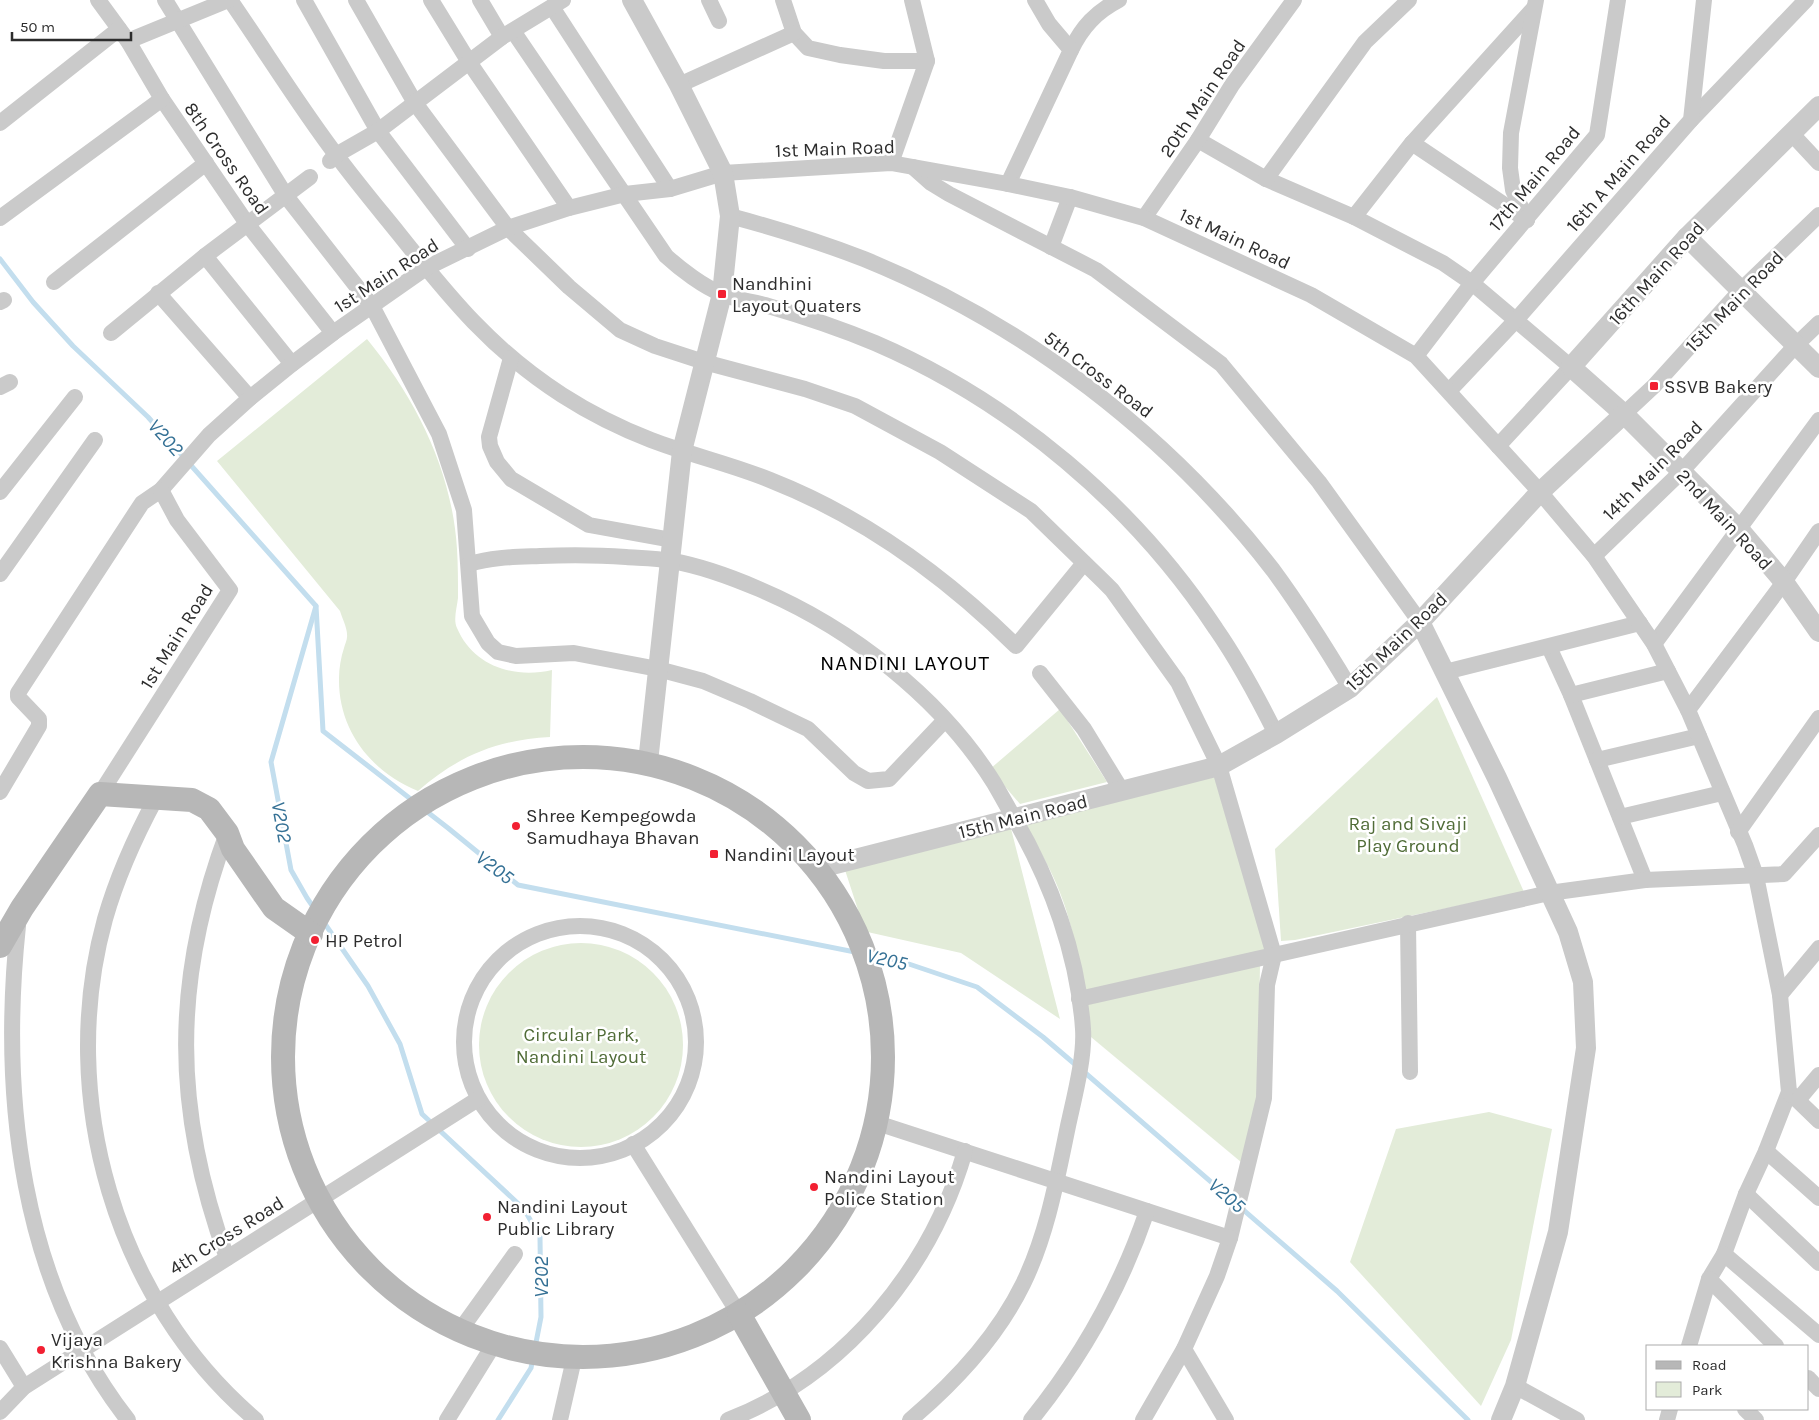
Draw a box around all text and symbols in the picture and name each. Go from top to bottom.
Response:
scale bar [12,10,131,42]
text: 50 m [20,18,55,36]
street label: 20th Main Road [1155,35,1250,162]
street label: 8th Cross Road [179,98,273,219]
street label: 16th A Main Road [1562,111,1675,237]
street label: 17th Main Road [1484,122,1585,236]
street label: 1st Main Road [775,136,895,162]
street label: 1st Main Road [1176,204,1294,274]
street label: 16th Main Road [1604,217,1709,330]
street label: 1st Main Road [330,234,443,318]
street label: 15th Main Road [1681,247,1789,357]
place label: Nandhini Layout Quaters [732,273,862,317]
marker: Nandhini Layout Quaters [716,288,728,300]
street label: 5th Cross Road [1039,327,1157,423]
place label: SSVB Bakery [1664,376,1773,398]
marker: SSVB Bakery [1648,380,1660,392]
water label: V202 [143,414,189,461]
street label: 14th Main Road [1598,416,1707,525]
street label: 2nd Main Road [1672,465,1777,575]
street label: 1st Main Road [136,580,218,693]
street label: 15th Main Road [1342,588,1452,696]
district label: NANDINI LAYOUT [820,651,990,675]
street label: 15th Main Road [957,790,1090,844]
water label: V202 [267,800,297,845]
place label: Shree Kempegowda Samudhaya Bhavan [526,805,699,849]
park label: Raj and Sivaji Play Ground [1348,813,1468,857]
marker: Shree Kempegowda Samudhaya Bhavan [510,820,522,832]
place label: Nandini Layout [724,844,855,866]
water label: V205 [471,846,518,889]
marker: Nandini Layout [708,848,720,860]
place label: HP Petrol [325,930,403,952]
marker: HP Petrol [309,934,321,946]
water label: V205 [864,944,910,975]
park label: Circular Park, Nandini Layout [516,1024,646,1068]
place label: Nandini Layout Police Station [824,1166,955,1210]
water label: V205 [1203,1173,1250,1218]
marker: Nandini Layout Police Station [808,1181,820,1193]
street label: 4th Cross Road [165,1192,288,1280]
place label: Nandini Layout Public Library [497,1196,628,1240]
marker: Nandini Layout Public Library [481,1211,493,1223]
water label: V202 [530,1256,553,1298]
place label: Vijaya Krishna Bakery [51,1329,182,1373]
marker: Vijaya Krishna Bakery [35,1344,47,1356]
legend [1646,1345,1809,1410]
text: Road [1692,1356,1727,1374]
text: Park [1692,1381,1722,1399]

